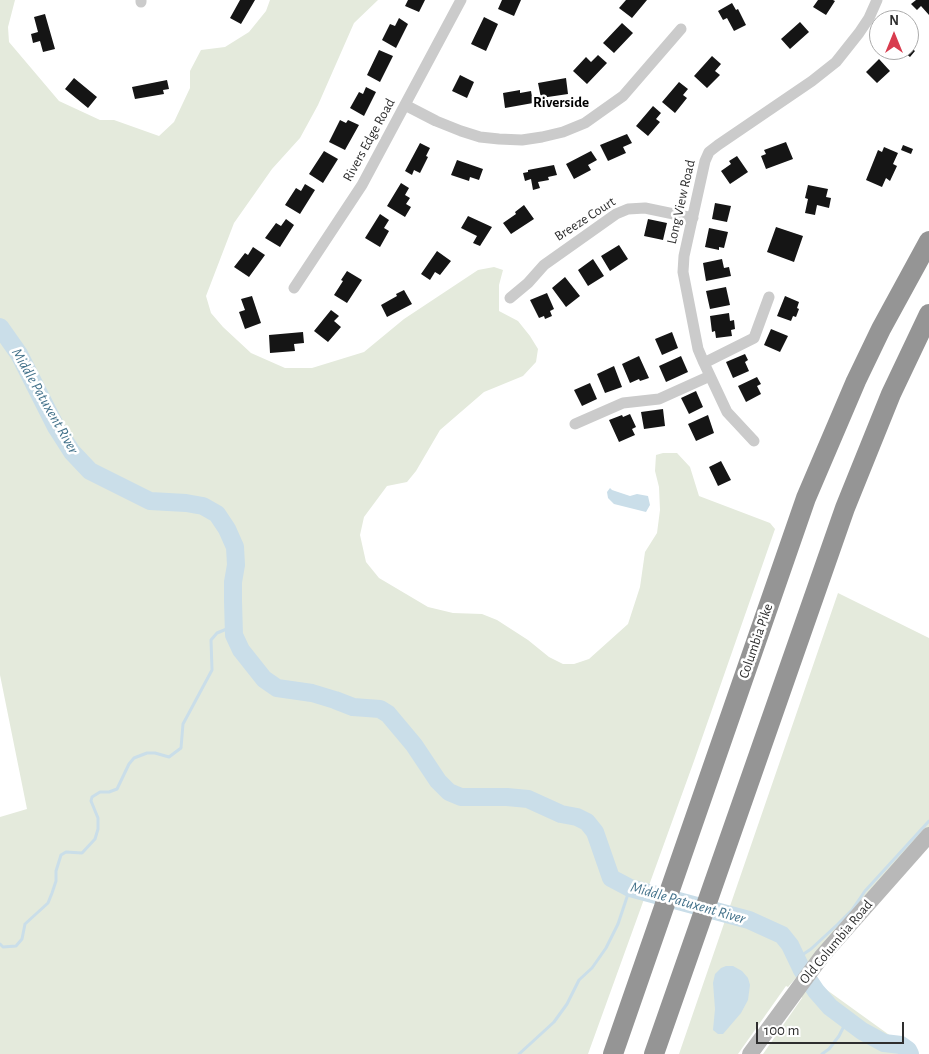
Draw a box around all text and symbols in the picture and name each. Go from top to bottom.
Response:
north arrow [869,10,919,60]
text: N [889,14,899,28]
district label: Riverside [533,93,589,111]
street label: Rivers Edge Road [339,96,399,184]
street label: Long View Road [663,158,699,246]
street label: Breeze Court [551,193,619,245]
water label: Middle Patuxent River [8,345,82,457]
street label: Columbia Pike [735,601,777,681]
water label: Middle Patuxent River [628,878,748,928]
street label: Old Columbia Road [796,897,876,987]
scale bar [759,1012,906,1044]
text: 100 m [764,1023,799,1038]

